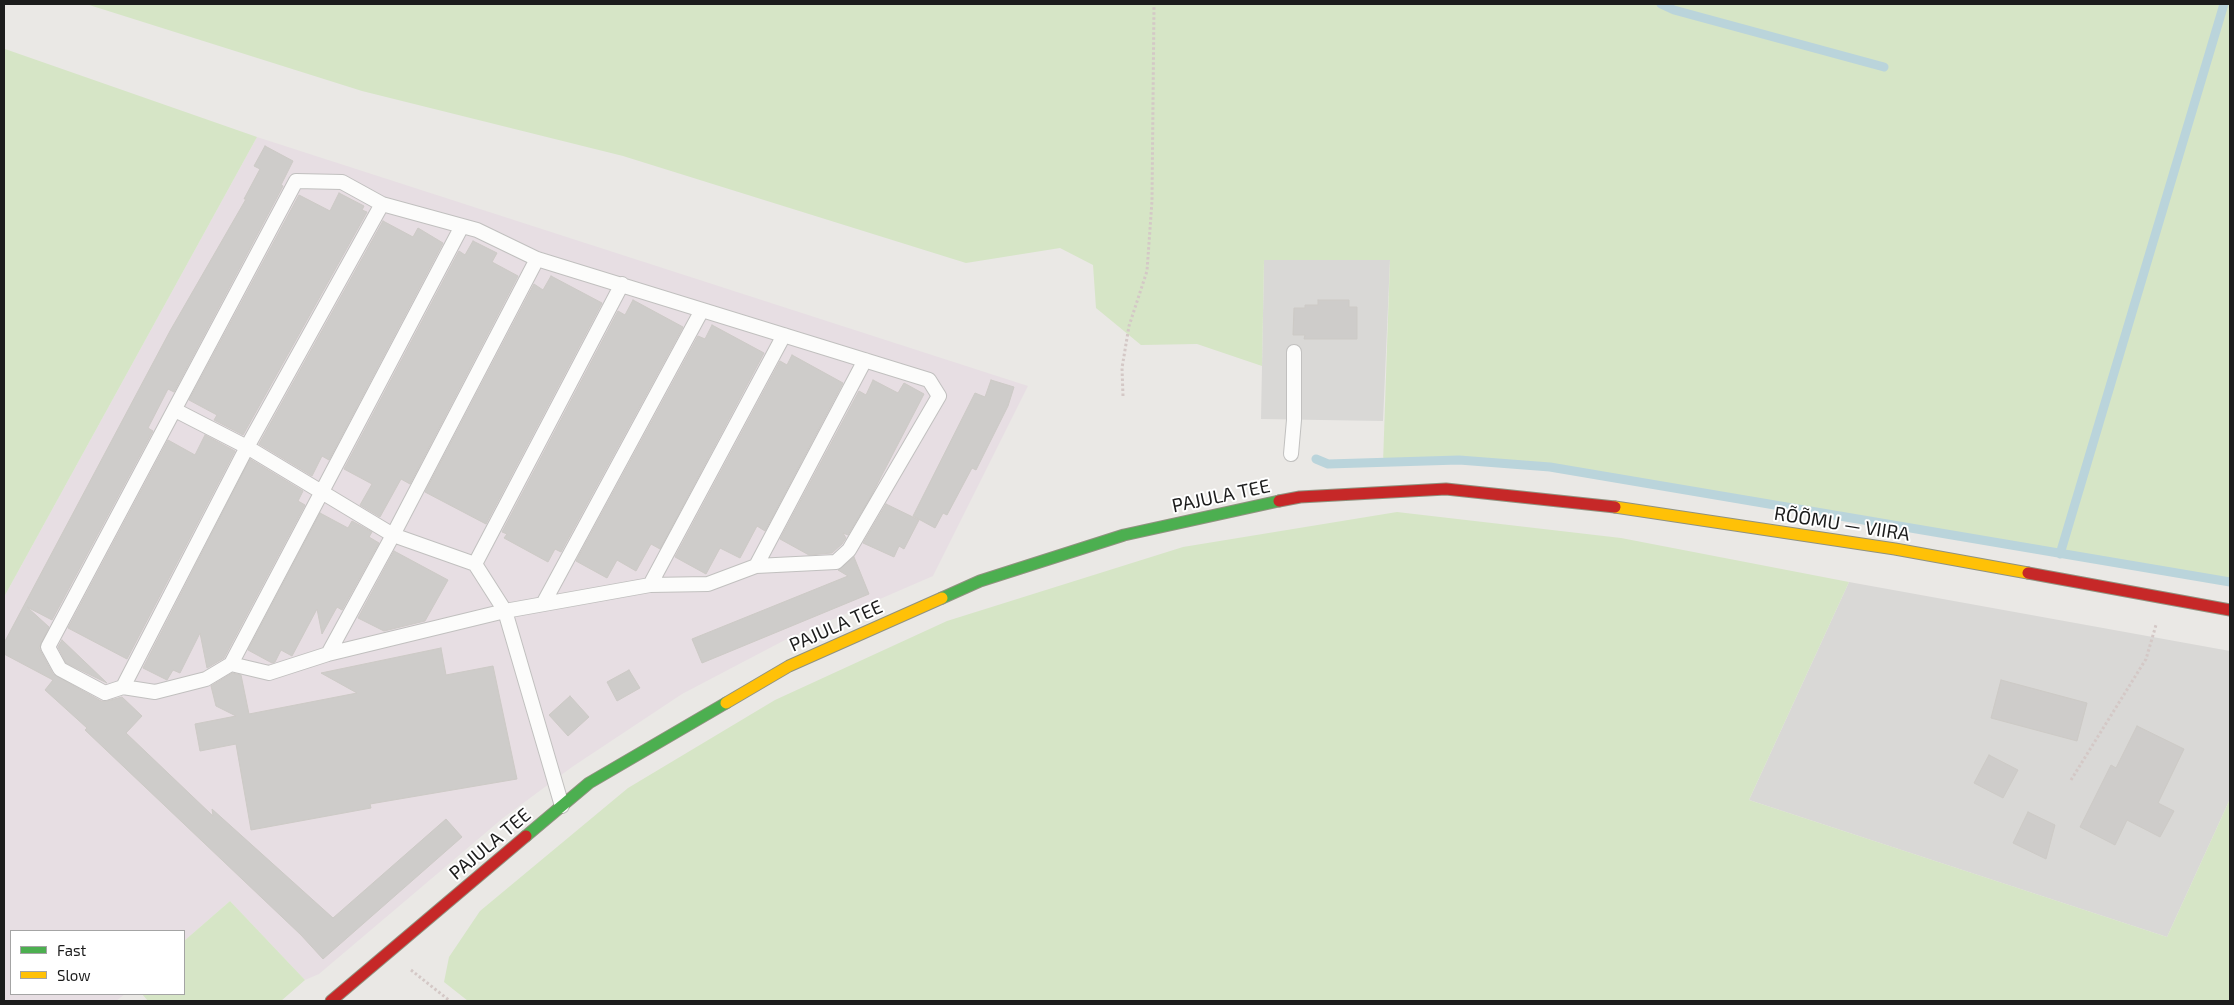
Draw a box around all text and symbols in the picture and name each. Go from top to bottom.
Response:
street label: PAJULA TEE [1170,474,1272,518]
street label: RÕÕMU — VIIRA [1773,502,1911,546]
street label: PAJULA TEE [786,595,886,657]
street label: PAJULA TEE [445,803,535,885]
legend [10,930,185,995]
text: Fast [57,941,86,959]
text: Slow [57,966,91,984]

